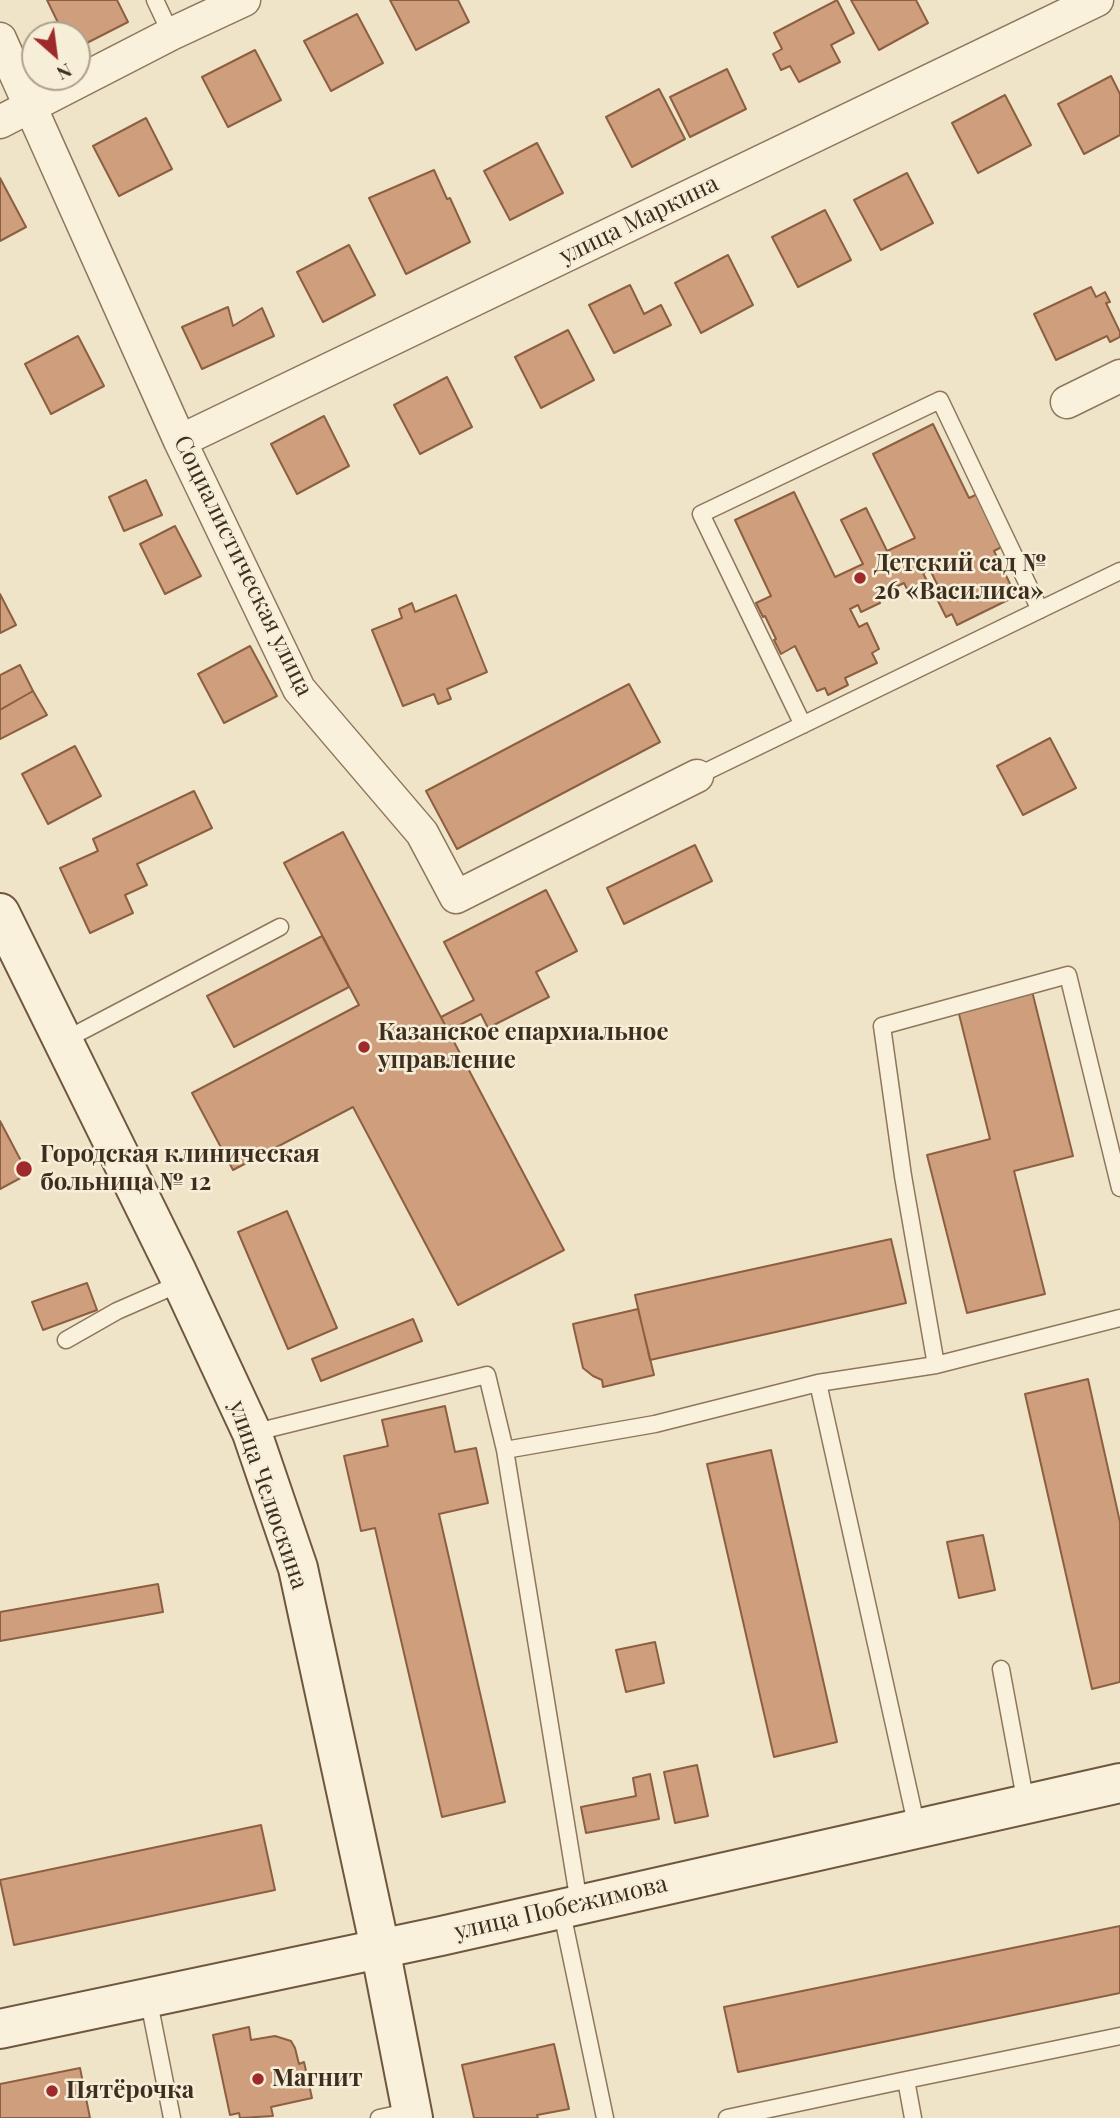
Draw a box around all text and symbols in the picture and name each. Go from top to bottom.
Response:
north arrow [21,21,91,91]
text: N [53,58,77,87]
street label: улица Маркина [555,169,723,271]
street label: Социалистическая улица [167,431,319,701]
place label: Детский сад № 26 «Василиса» [874,550,1047,606]
marker: Детский сад № 26 «Василиса» [852,570,868,586]
place label: Казанское епархиальное управление [378,1019,668,1075]
marker: Казанское епархиальное управление [356,1039,372,1055]
place label: Городская клиническая больница № 12 [40,1141,320,1197]
marker: Городская клиническая больница № 12 [14,1159,34,1179]
street label: улица Челюскина [222,1397,314,1593]
street label: улица Побежимова [452,1869,670,1947]
place label: Магнит [272,2065,363,2093]
marker: Магнит [250,2071,266,2087]
place label: Пятёрочка [66,2077,194,2105]
marker: Пятёрочка [44,2083,60,2099]

